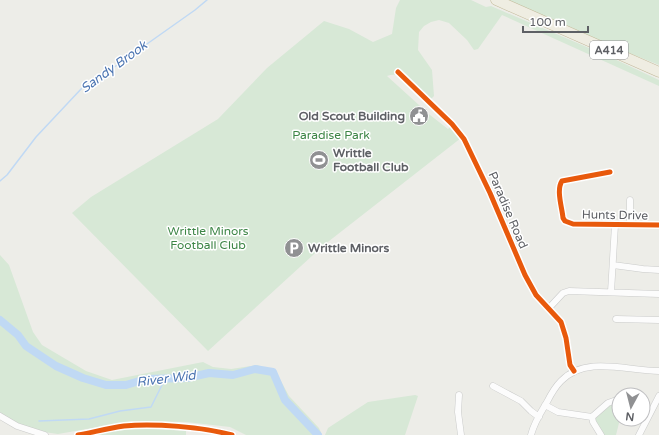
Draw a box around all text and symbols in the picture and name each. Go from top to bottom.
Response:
scale bar [523,8,588,34]
text: 100 m [529,15,566,29]
water label: Sandy Brook [78,37,151,97]
road number: A414 [590,41,628,59]
public building icon: Old Scout Building [408,105,430,127]
place label: Old Scout Building [299,109,405,124]
park label: Paradise Park [292,128,370,142]
place label: Writtle Football Club [333,146,409,174]
sports icon: Writtle Football Club [308,149,330,171]
street label: Paradise Road [485,169,531,251]
street label: Hunts Drive [582,207,649,223]
park label: Writtle Minors Football Club [167,224,249,252]
parking icon: Writtle Minors [283,237,305,259]
place label: Writtle Minors [308,241,389,255]
water label: River Wid [136,367,198,391]
north arrow [611,387,651,427]
text: N [625,409,635,423]

